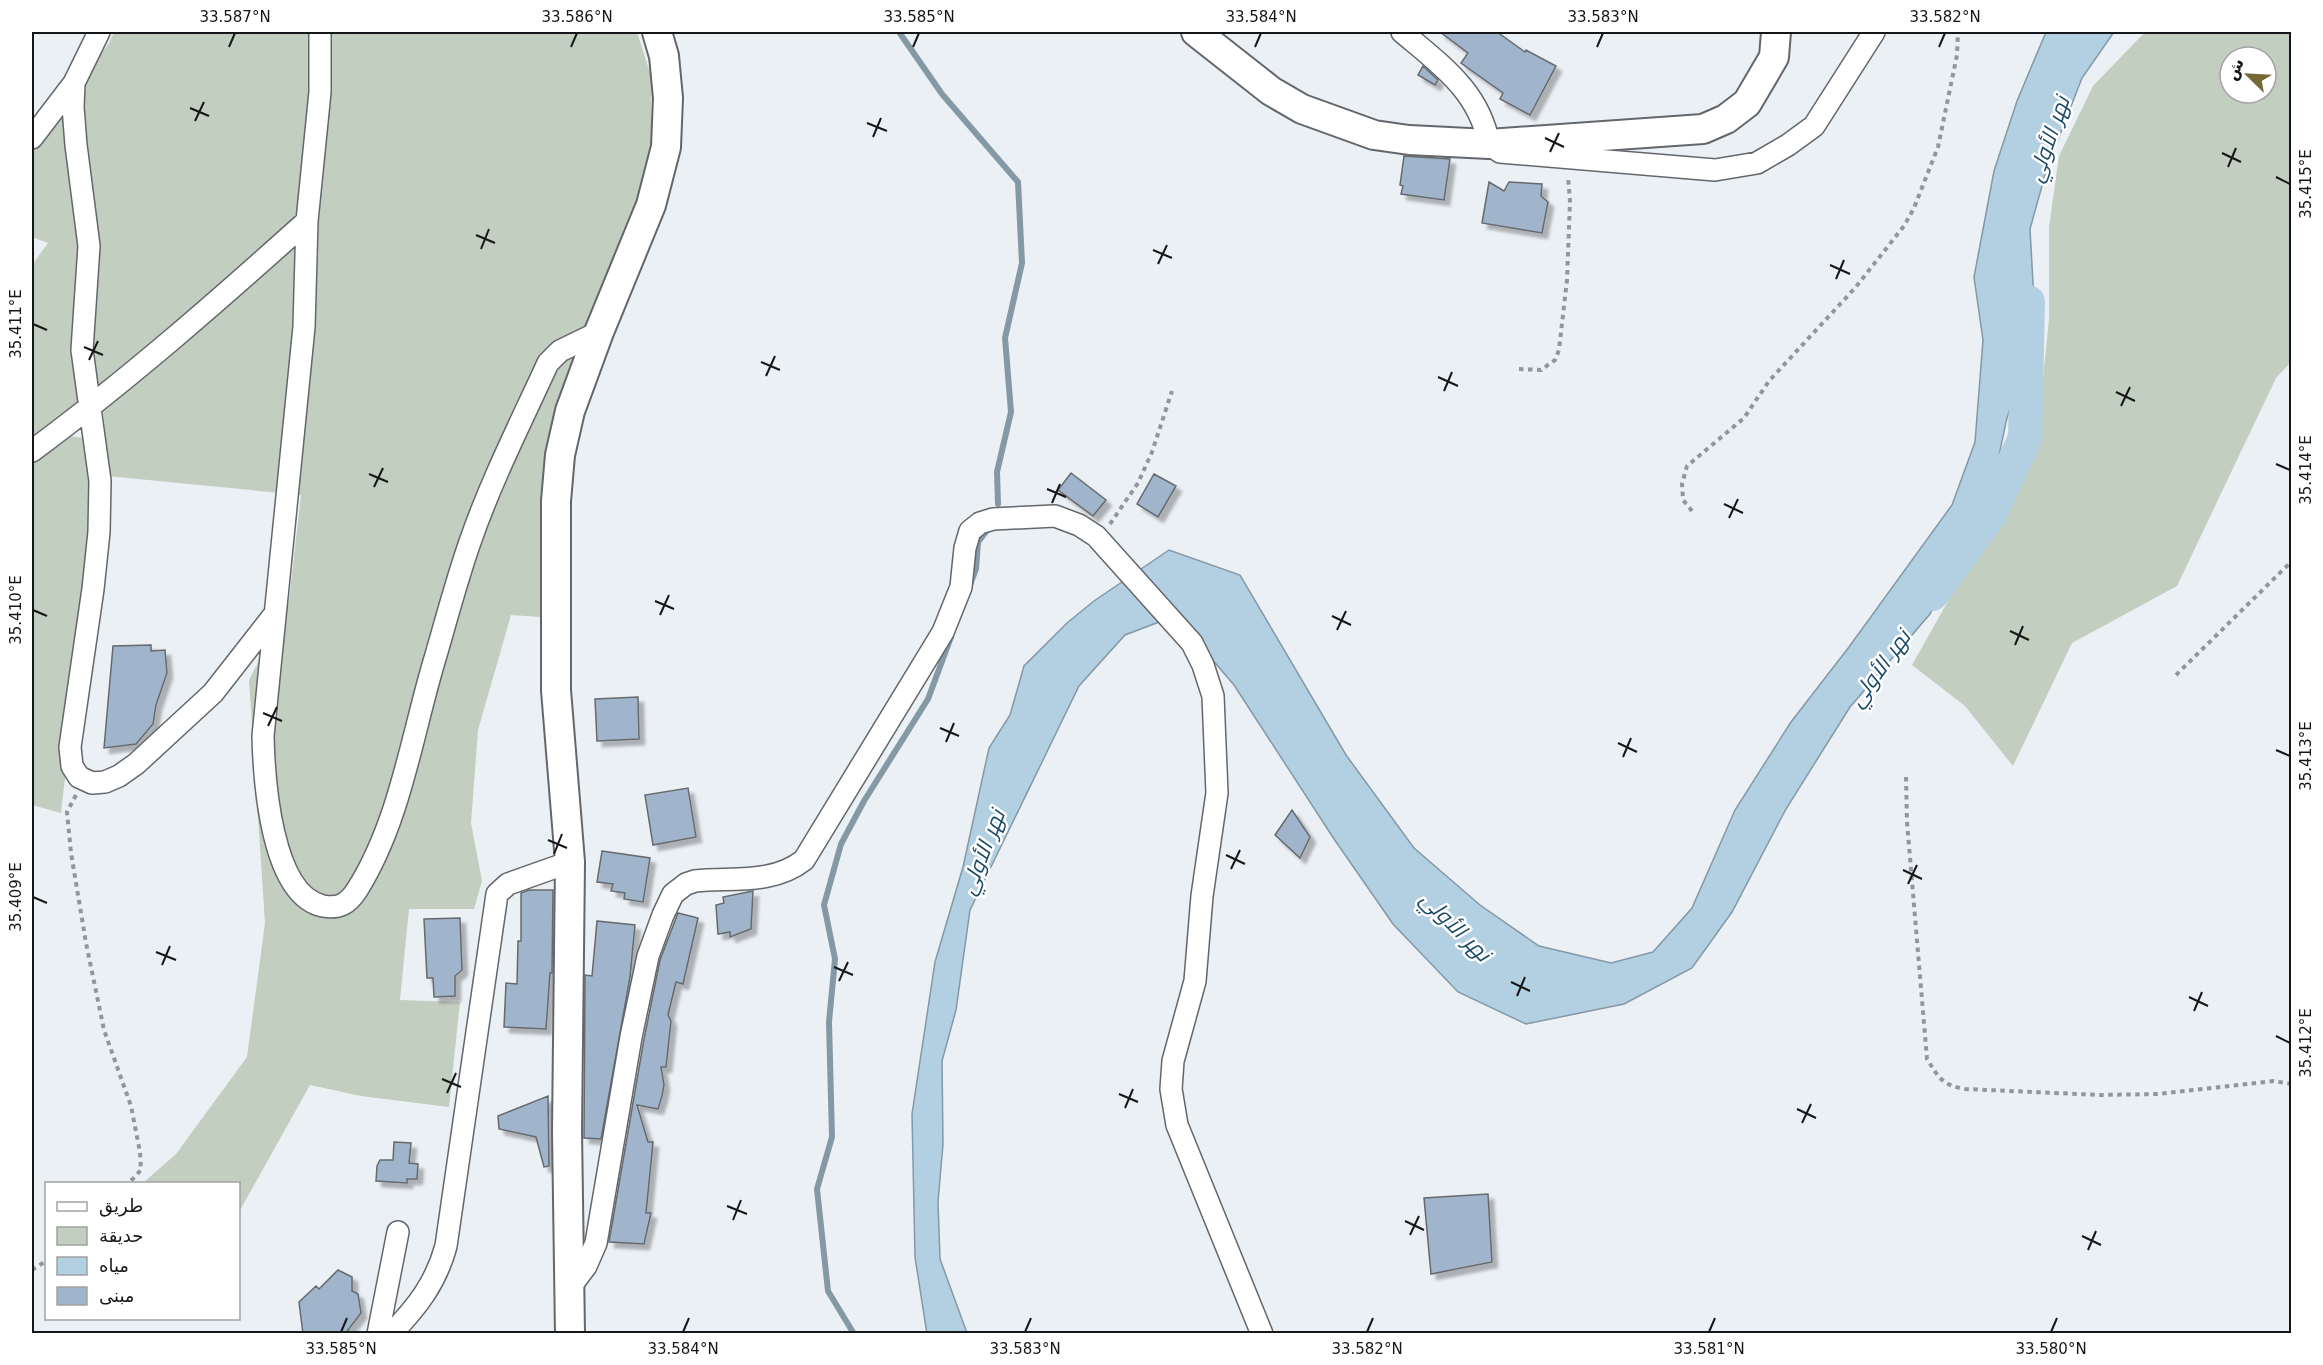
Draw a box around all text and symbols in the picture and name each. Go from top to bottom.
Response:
text: 33.587°N [199,8,271,26]
text: 33.586°N [541,8,613,26]
text: 33.585°N [883,8,955,26]
text: 33.584°N [1225,8,1297,26]
text: 33.583°N [1567,8,1639,26]
text: 33.582°N [1909,8,1981,26]
north arrow [2218,45,2278,105]
text: ش [2222,55,2248,83]
water label: نهر الأولي [2022,91,2080,187]
text: 35.415°E [2297,149,2315,219]
text: 35.411°E [7,289,25,359]
text: 35.414°E [2297,435,2315,505]
text: 35.410°E [7,575,25,645]
water label: نهر الأولي [1843,623,1921,714]
text: 35.413°E [2297,721,2315,791]
water label: نهر الأولي [955,804,1015,900]
text: 35.409°E [7,862,25,932]
water label: نهر الأولي [1412,886,1497,972]
text: 35.412°E [2297,1008,2315,1078]
legend [45,1182,240,1320]
text: طريق [99,1195,143,1217]
text: حديقة [99,1225,143,1246]
text: مياه [99,1255,129,1276]
text: مبنى [99,1285,135,1306]
text: 33.585°N [305,1340,377,1358]
text: 33.584°N [647,1340,719,1358]
text: 33.583°N [989,1340,1061,1358]
text: 33.582°N [1331,1340,1403,1358]
text: 33.581°N [1673,1340,1745,1358]
text: 33.580°N [2015,1340,2087,1358]

